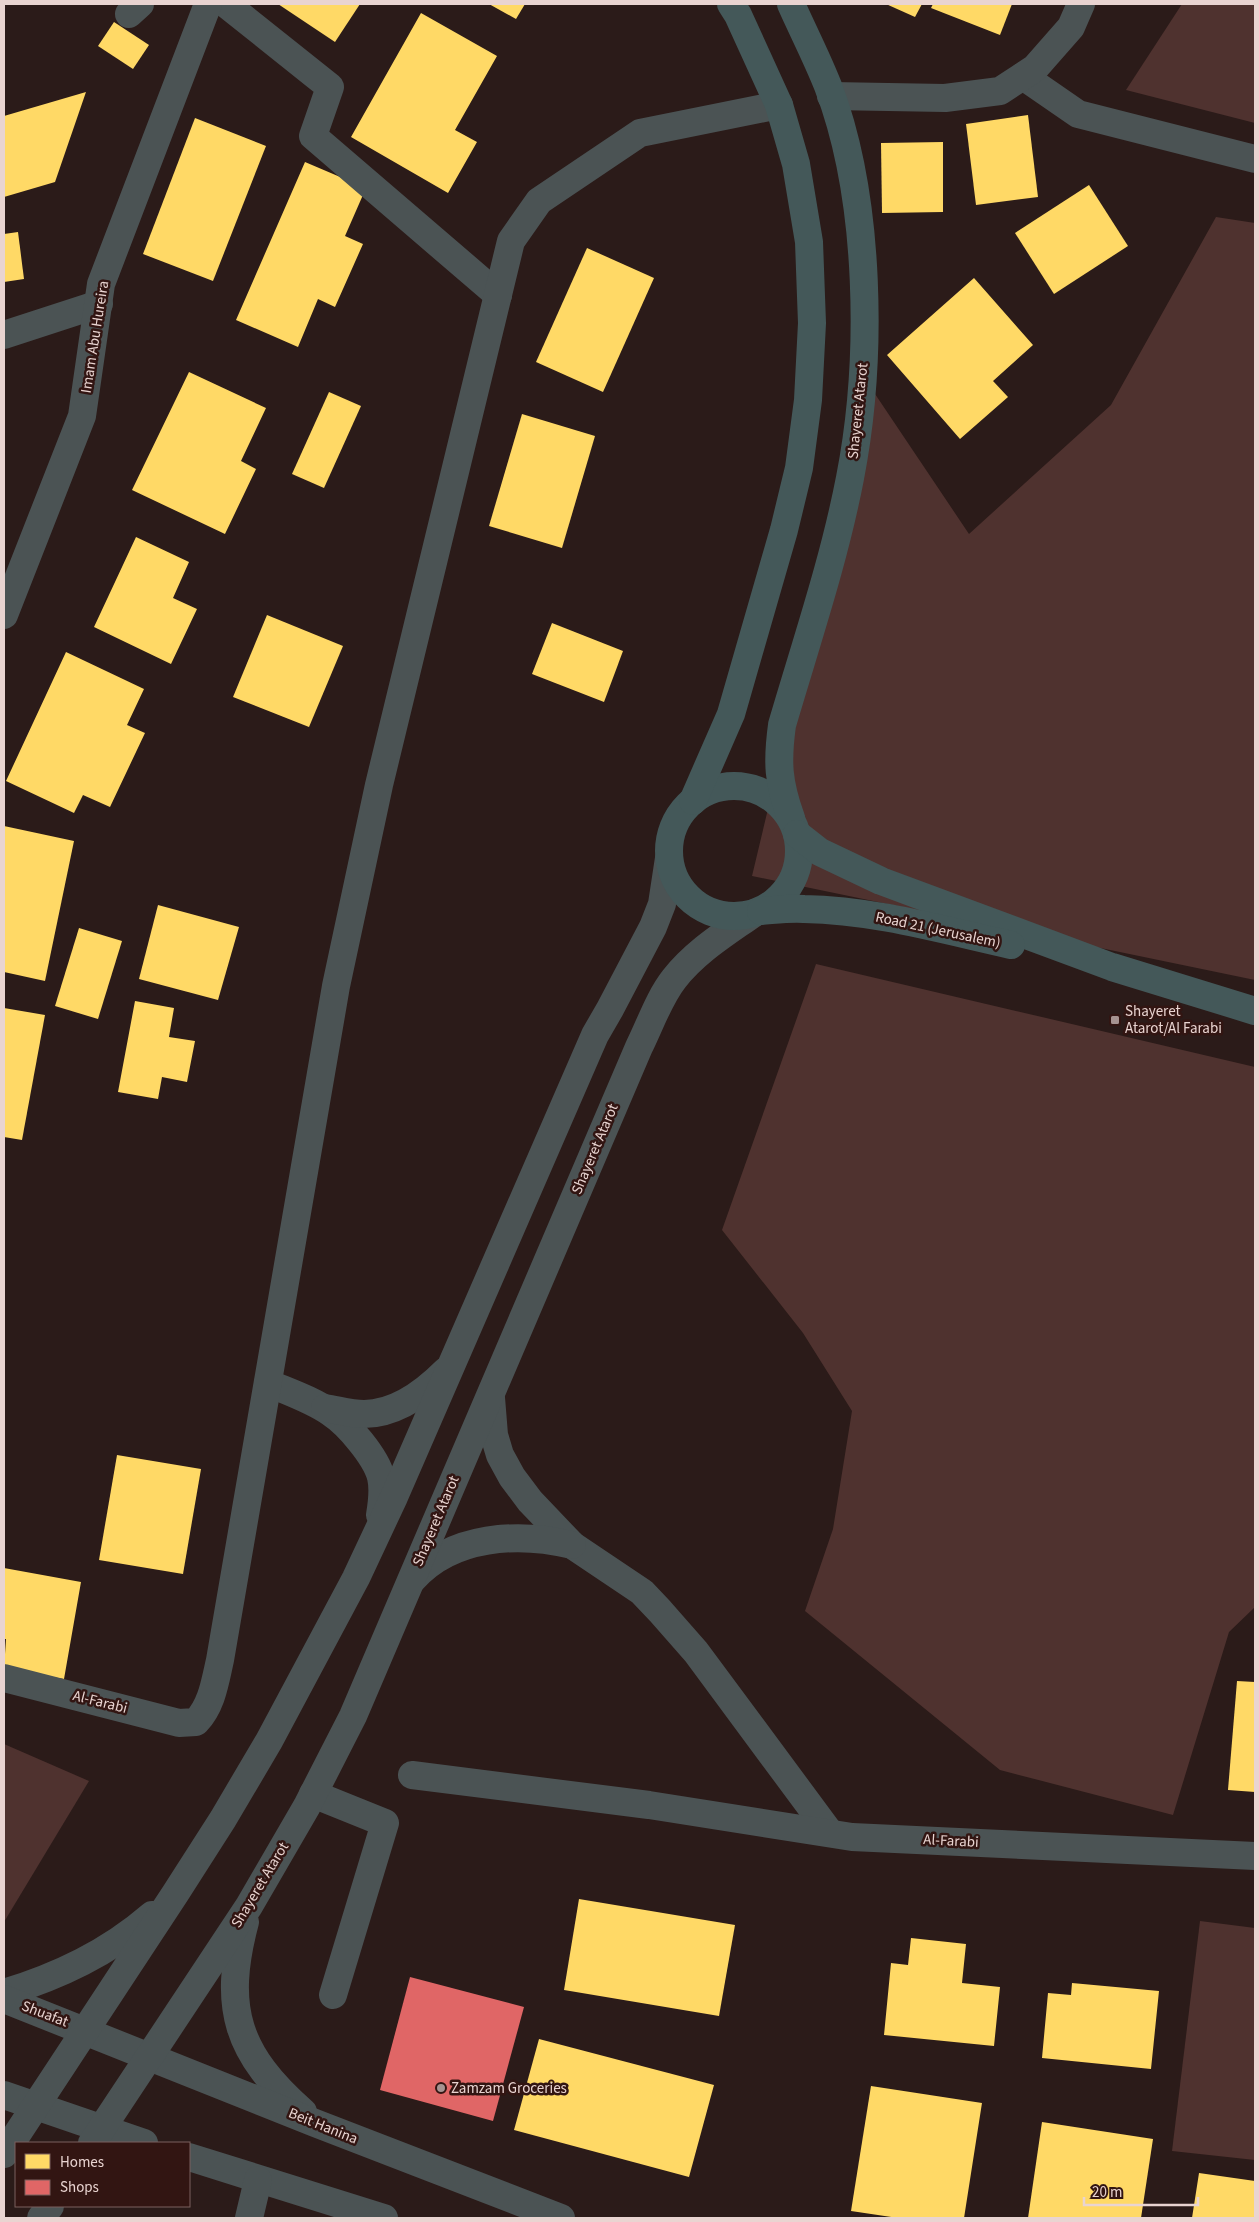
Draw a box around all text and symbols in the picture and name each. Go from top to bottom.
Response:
street label: Imam Abu Hureira [76,279,114,395]
street label: Shayeret Atarot [842,362,874,460]
street label: Road 21 (Jerusalem) [873,906,1003,954]
place label: Shayeret Atarot/Al Farabi [1125,1001,1222,1039]
marker: Shayeret Atarot/Al Farabi [1109,1014,1121,1026]
street label: Shayeret Atarot [566,1100,624,1198]
street label: Shayeret Atarot [407,1472,465,1570]
street label: Al-Farabi [71,1685,129,1719]
street label: Al-Farabi [923,1829,979,1853]
street label: Shayeret Atarot [226,1838,294,1932]
street label: Shuafat [19,1996,71,2032]
place label: Zamzam Groceries [451,2078,567,2099]
marker: Zamzam Groceries [435,2082,447,2094]
street label: Beit Hanina [285,2103,361,2149]
legend [15,2142,190,2207]
text: Homes [60,2152,104,2173]
scale bar [1084,2174,1198,2206]
text: Shops [60,2177,99,2198]
text: 20 m [1092,2182,1122,2203]

